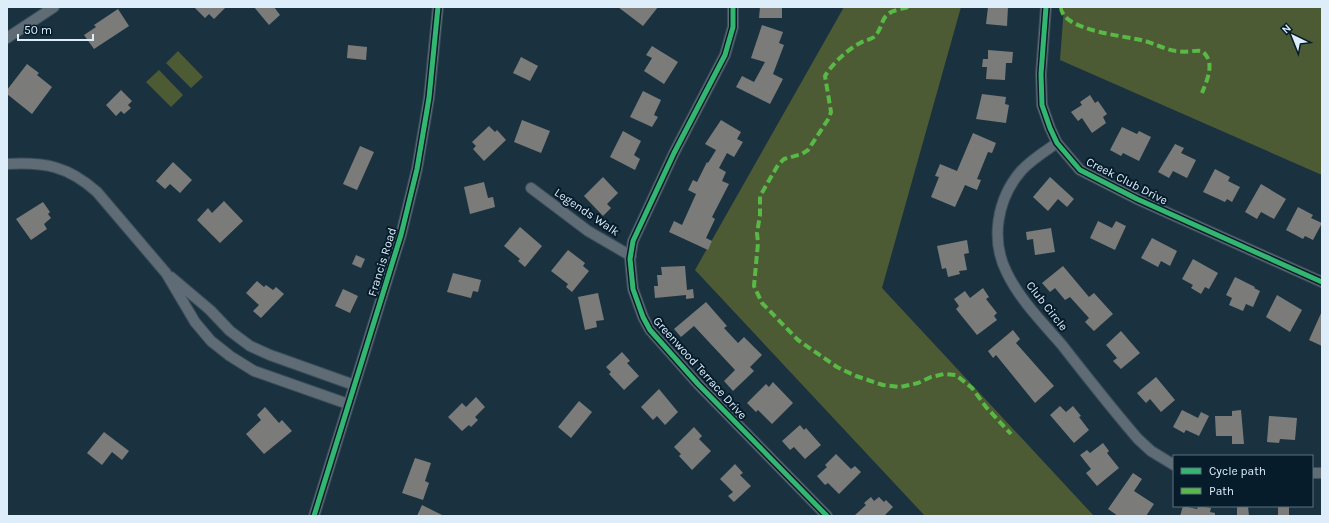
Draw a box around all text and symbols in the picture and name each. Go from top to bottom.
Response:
scale bar [18,16,93,42]
north arrow [1273,16,1313,56]
text: N [1279,22,1294,36]
text: 50 m [24,23,52,37]
street label: Creek Club Drive [1084,154,1170,208]
street label: Legends Walk [552,185,622,239]
street label: Francis Road [365,226,399,298]
street label: Club Circle [1023,278,1071,334]
street label: Greenwood Terrace Drive [650,314,750,422]
legend [1173,455,1313,507]
text: Cycle path [1209,464,1266,478]
text: Path [1209,484,1234,498]

